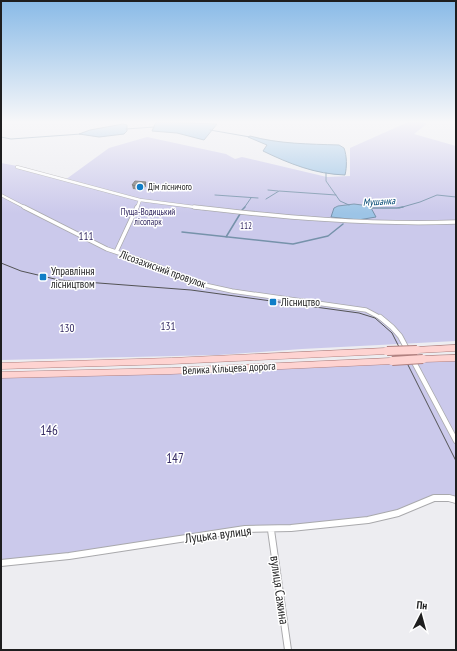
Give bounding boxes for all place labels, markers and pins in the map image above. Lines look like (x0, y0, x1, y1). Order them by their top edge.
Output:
place label: Дім лісничого (148, 181, 192, 192)
marker: Дім лісничого (135, 182, 145, 192)
place label: Управління лісництвом (50, 264, 95, 291)
marker: Управління лісництвом (38, 272, 48, 282)
place label: Лісництво (280, 295, 320, 309)
marker: Лісництво (268, 297, 278, 307)

